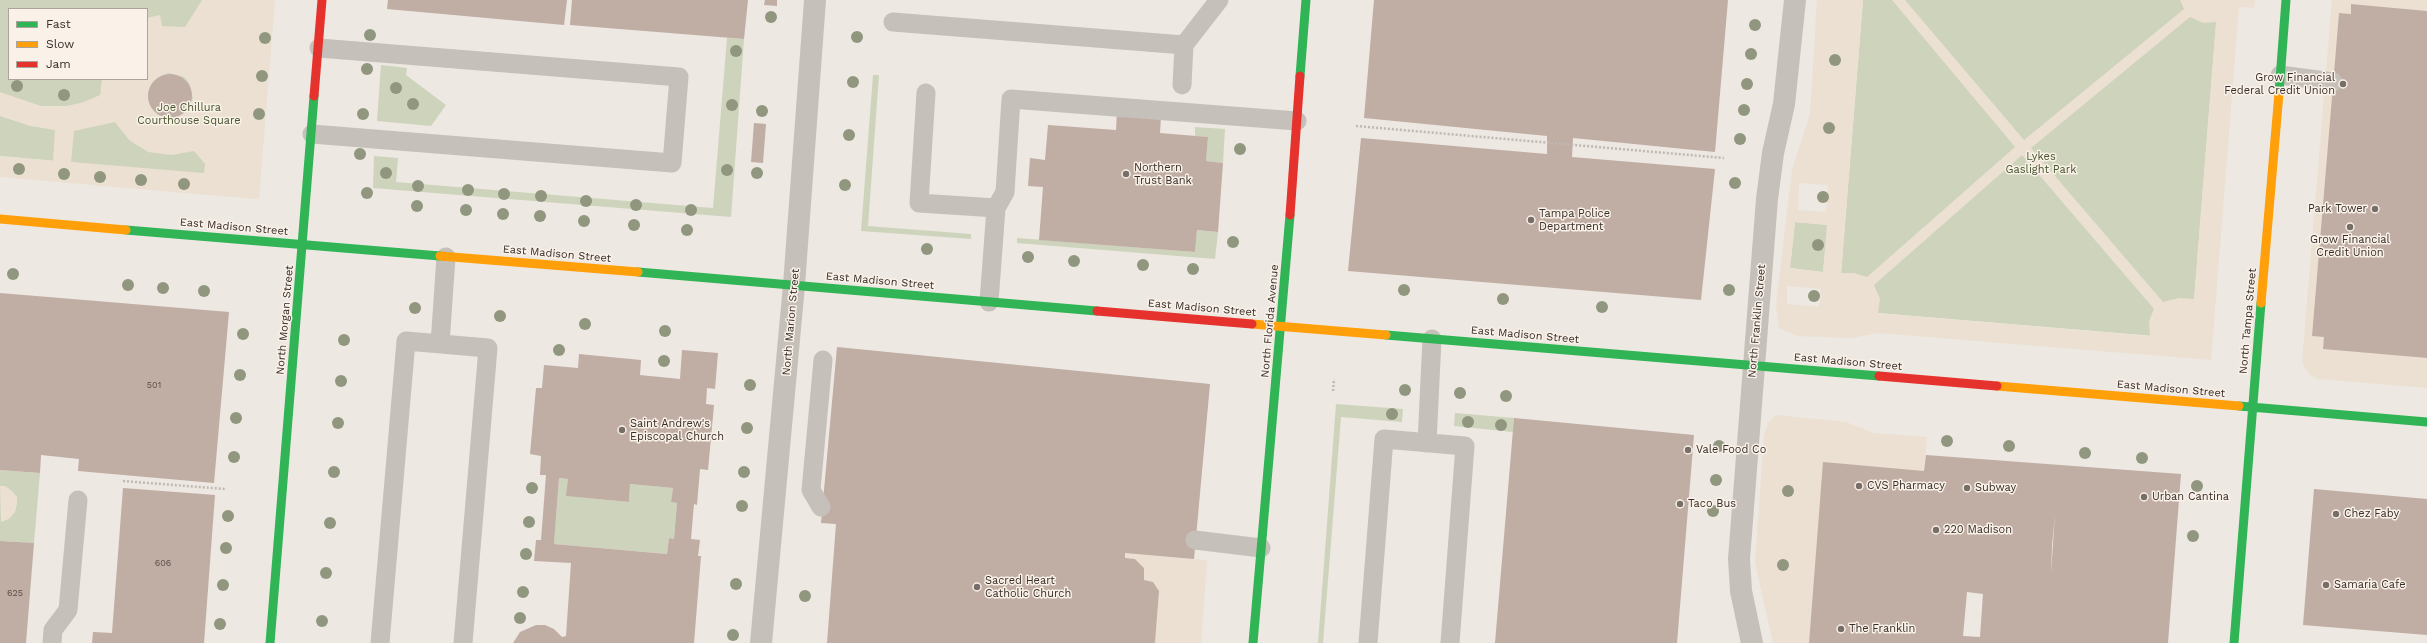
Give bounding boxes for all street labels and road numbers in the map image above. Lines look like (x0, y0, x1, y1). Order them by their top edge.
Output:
street label: East Madison Street (179, 216, 289, 238)
street label: East Madison Street (502, 243, 612, 265)
street label: North Florida Avenue (1258, 264, 1282, 378)
street label: North Franklin Street (1745, 264, 1769, 378)
street label: North Morgan Street (274, 265, 296, 375)
street label: North Marion Street (780, 268, 802, 376)
street label: North Tampa Street (2237, 268, 2259, 374)
street label: East Madison Street (825, 270, 935, 292)
street label: East Madison Street (1147, 297, 1257, 319)
street label: East Madison Street (1470, 324, 1580, 346)
street label: East Madison Street (1793, 351, 1903, 373)
street label: East Madison Street (2116, 378, 2226, 400)

